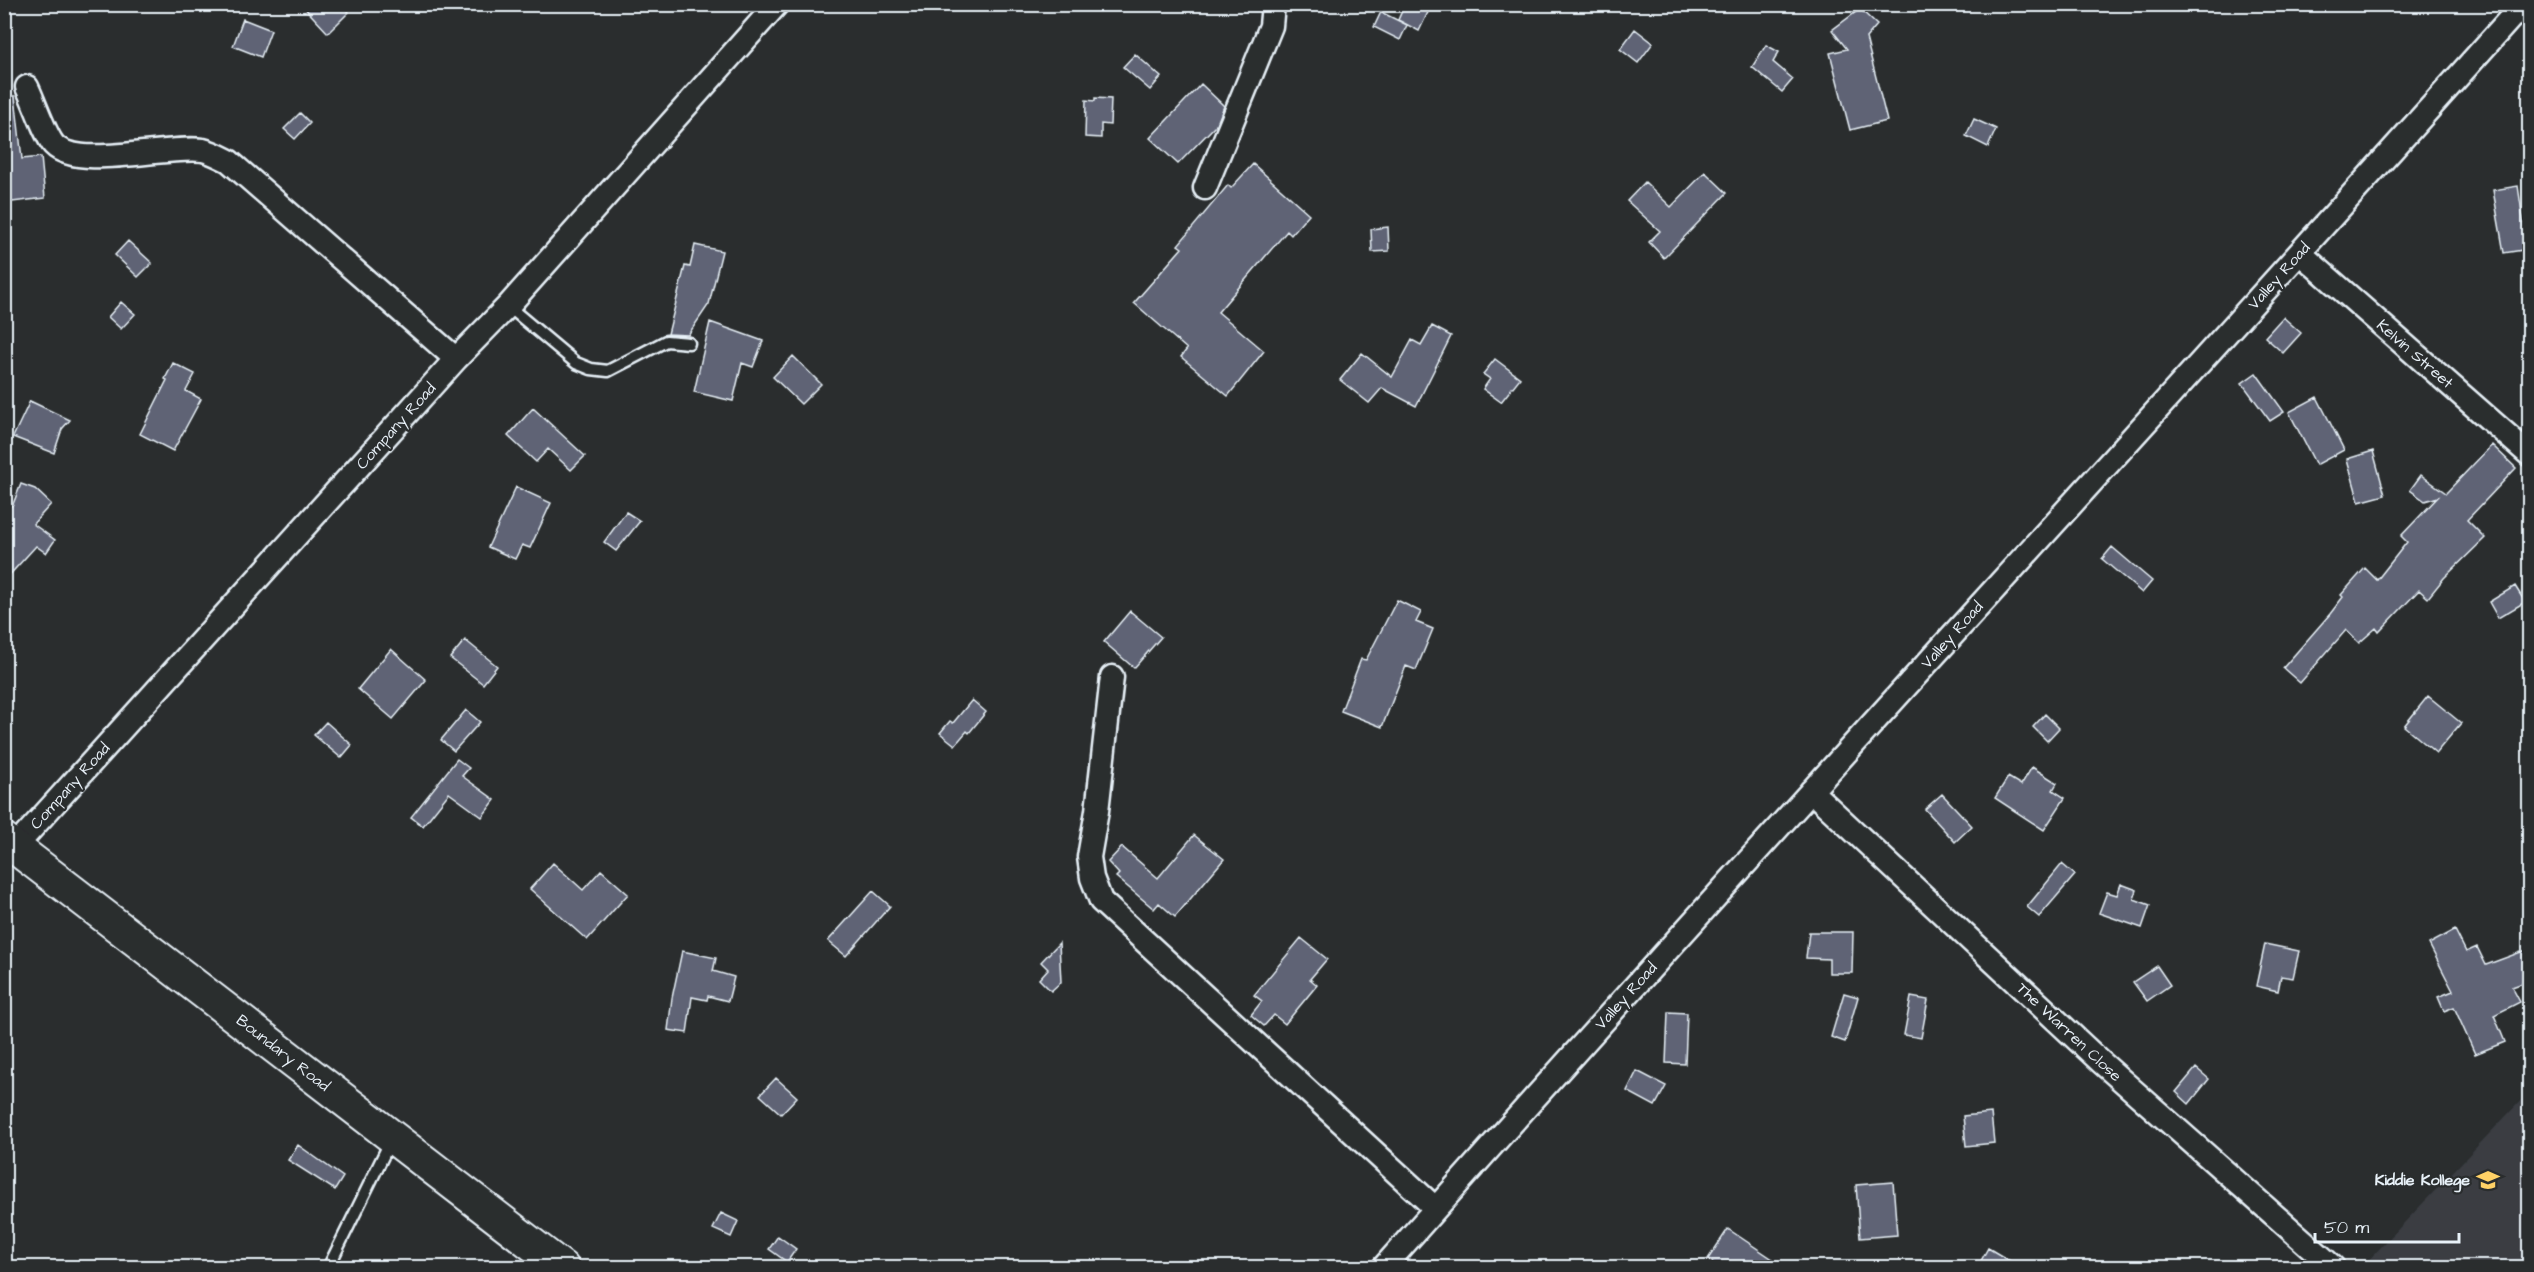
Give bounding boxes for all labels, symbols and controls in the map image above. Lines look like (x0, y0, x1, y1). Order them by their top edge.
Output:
street label: Valley Road (2243, 238, 2316, 315)
street label: Kelvin Street (2372, 314, 2459, 394)
street label: Company Road (351, 378, 442, 475)
street label: Valley Road (1916, 597, 1989, 674)
street label: Company Road (25, 738, 116, 835)
street label: Valley Road (1590, 958, 1663, 1035)
street label: The Warren Close (2012, 977, 2127, 1087)
street label: Boundary Road (231, 1009, 335, 1097)
school or university icon: Kiddie Kollege (2475, 1167, 2501, 1193)
place label: Kiddie Kollege (2375, 1169, 2470, 1193)
scale bar (2315, 1206, 2459, 1244)
text: 50 m (2324, 1215, 2369, 1240)

